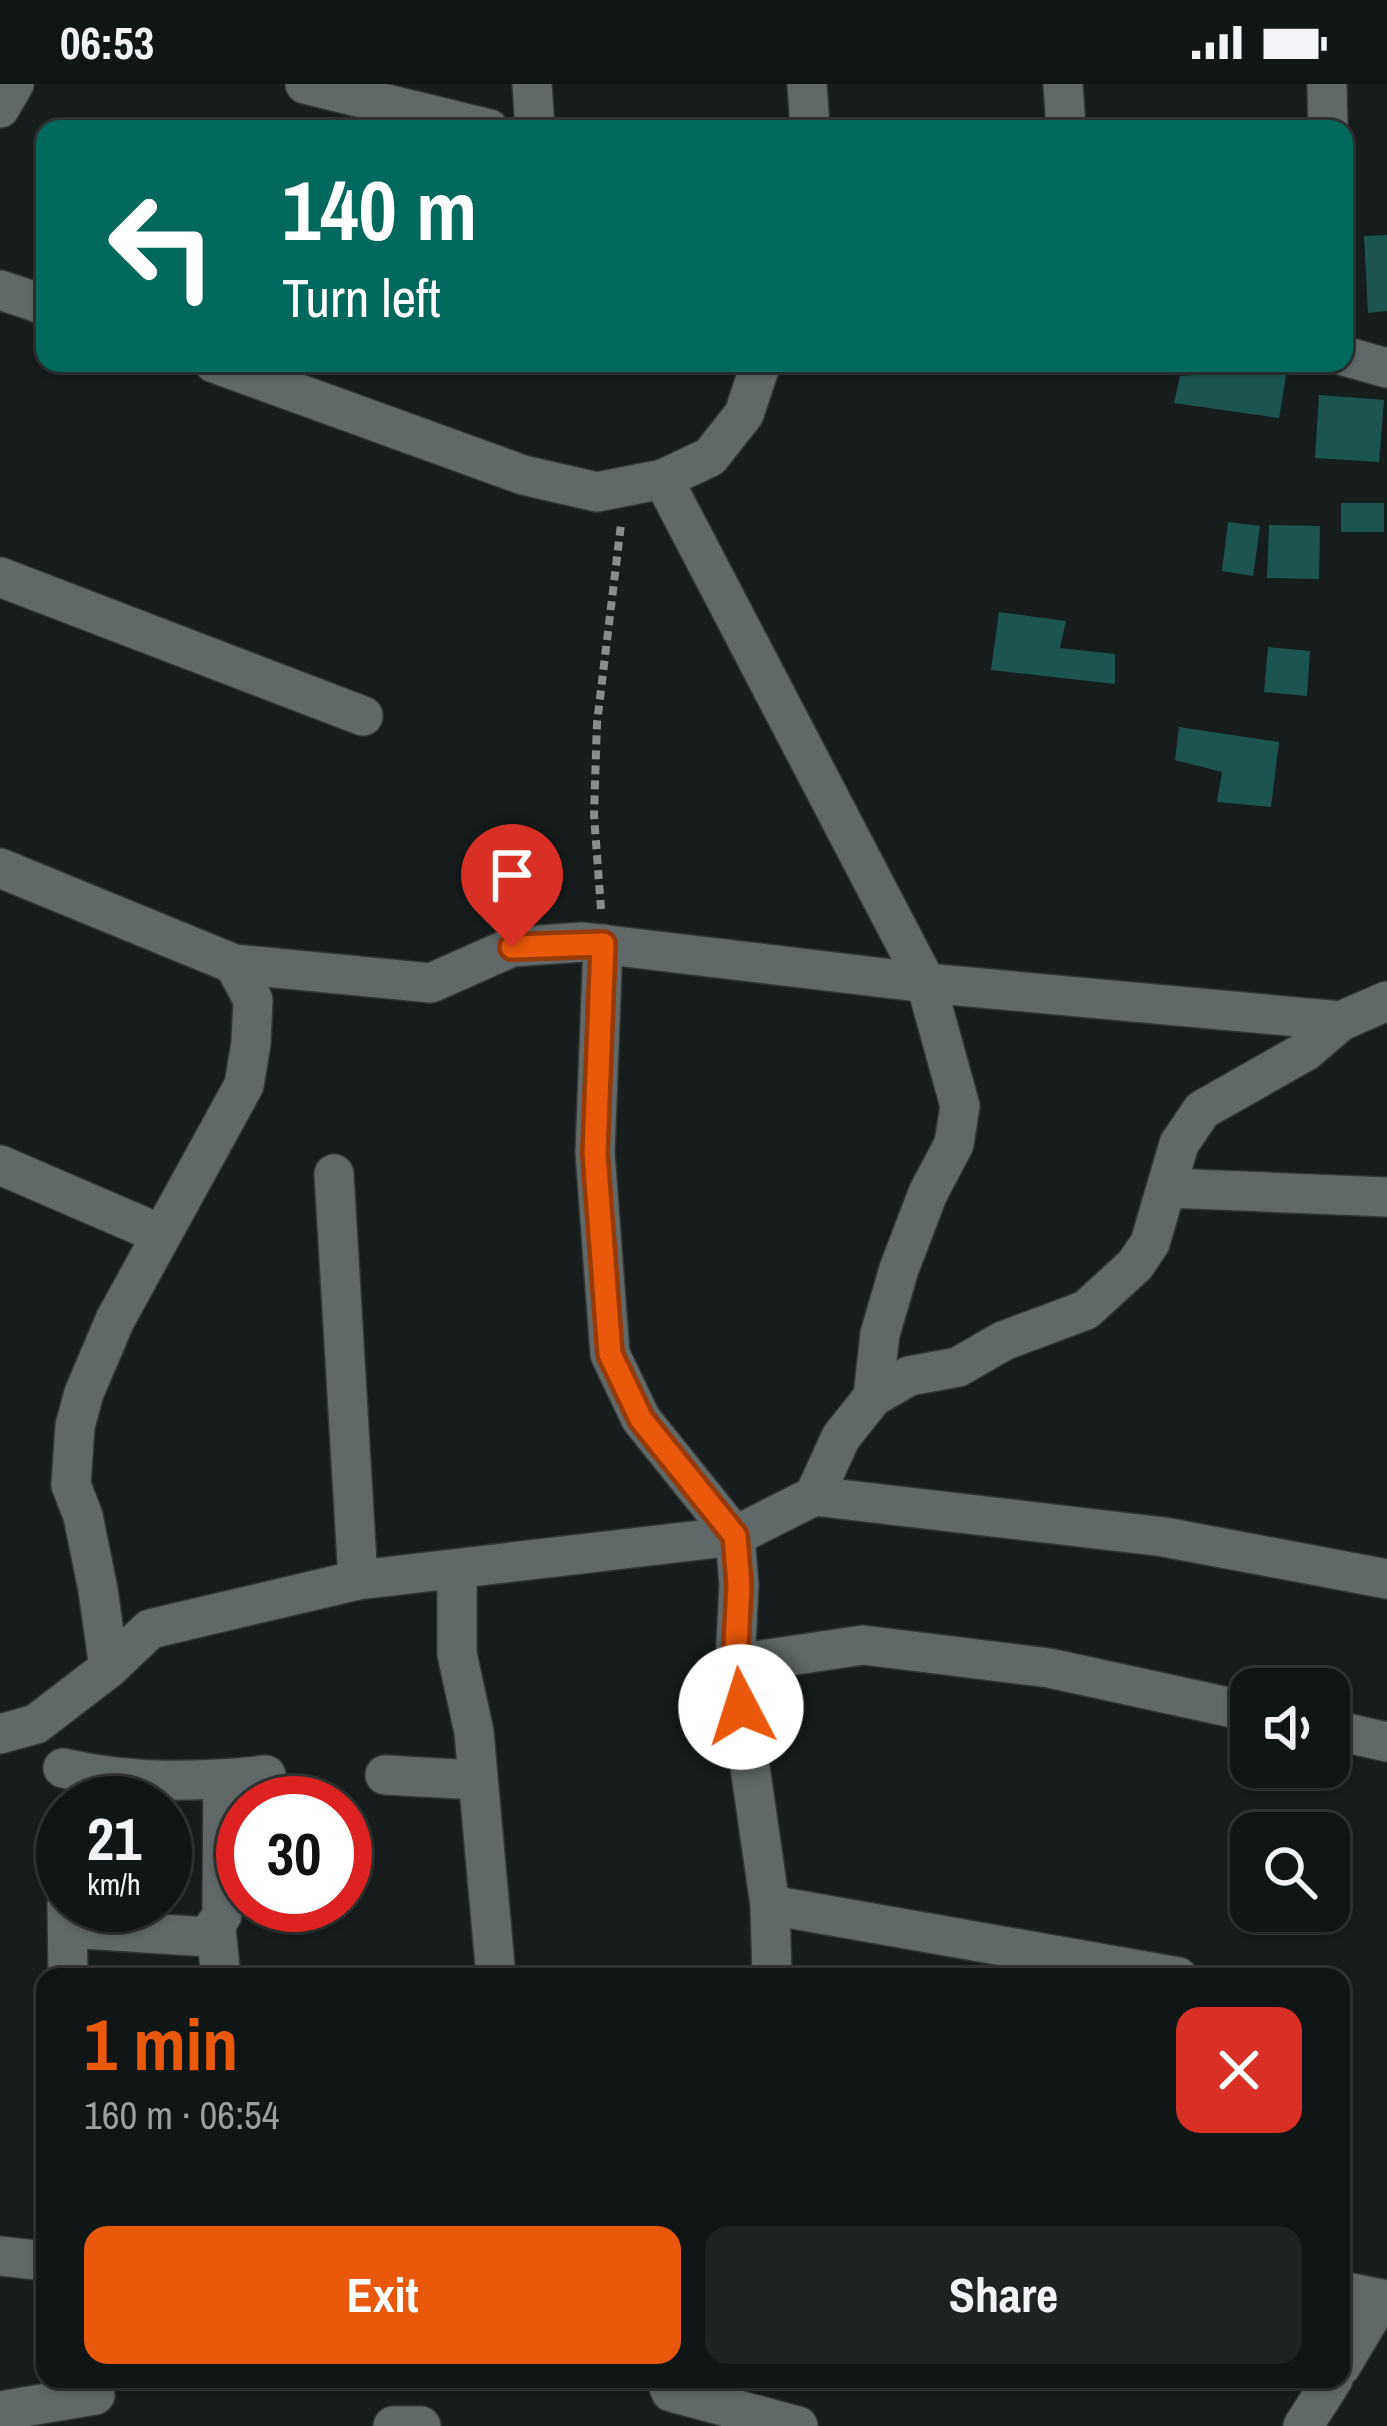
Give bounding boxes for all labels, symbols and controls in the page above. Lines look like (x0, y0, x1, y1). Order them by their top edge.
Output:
text: 06:53 (60, 12, 154, 73)
text: 140 m (282, 153, 477, 266)
icon: left (84, 168, 240, 324)
text: Turn left (282, 261, 441, 334)
pin (461, 824, 563, 947)
icon: arrive (479, 842, 545, 908)
position arrow (678, 1644, 804, 1770)
map controls (1230, 1668, 1350, 1932)
button: sound (1230, 1668, 1350, 1788)
speed limit sign: 30 (216, 1776, 372, 1932)
text: 21 (87, 1798, 141, 1879)
button: search (1230, 1812, 1350, 1932)
text: km/h (87, 1864, 141, 1904)
text: 1 min (84, 1995, 238, 2092)
button: close (1176, 2007, 1302, 2133)
text: 160 m · 06:54 (84, 2089, 280, 2141)
button: Exit (84, 2226, 681, 2364)
button: Share (705, 2226, 1302, 2364)

